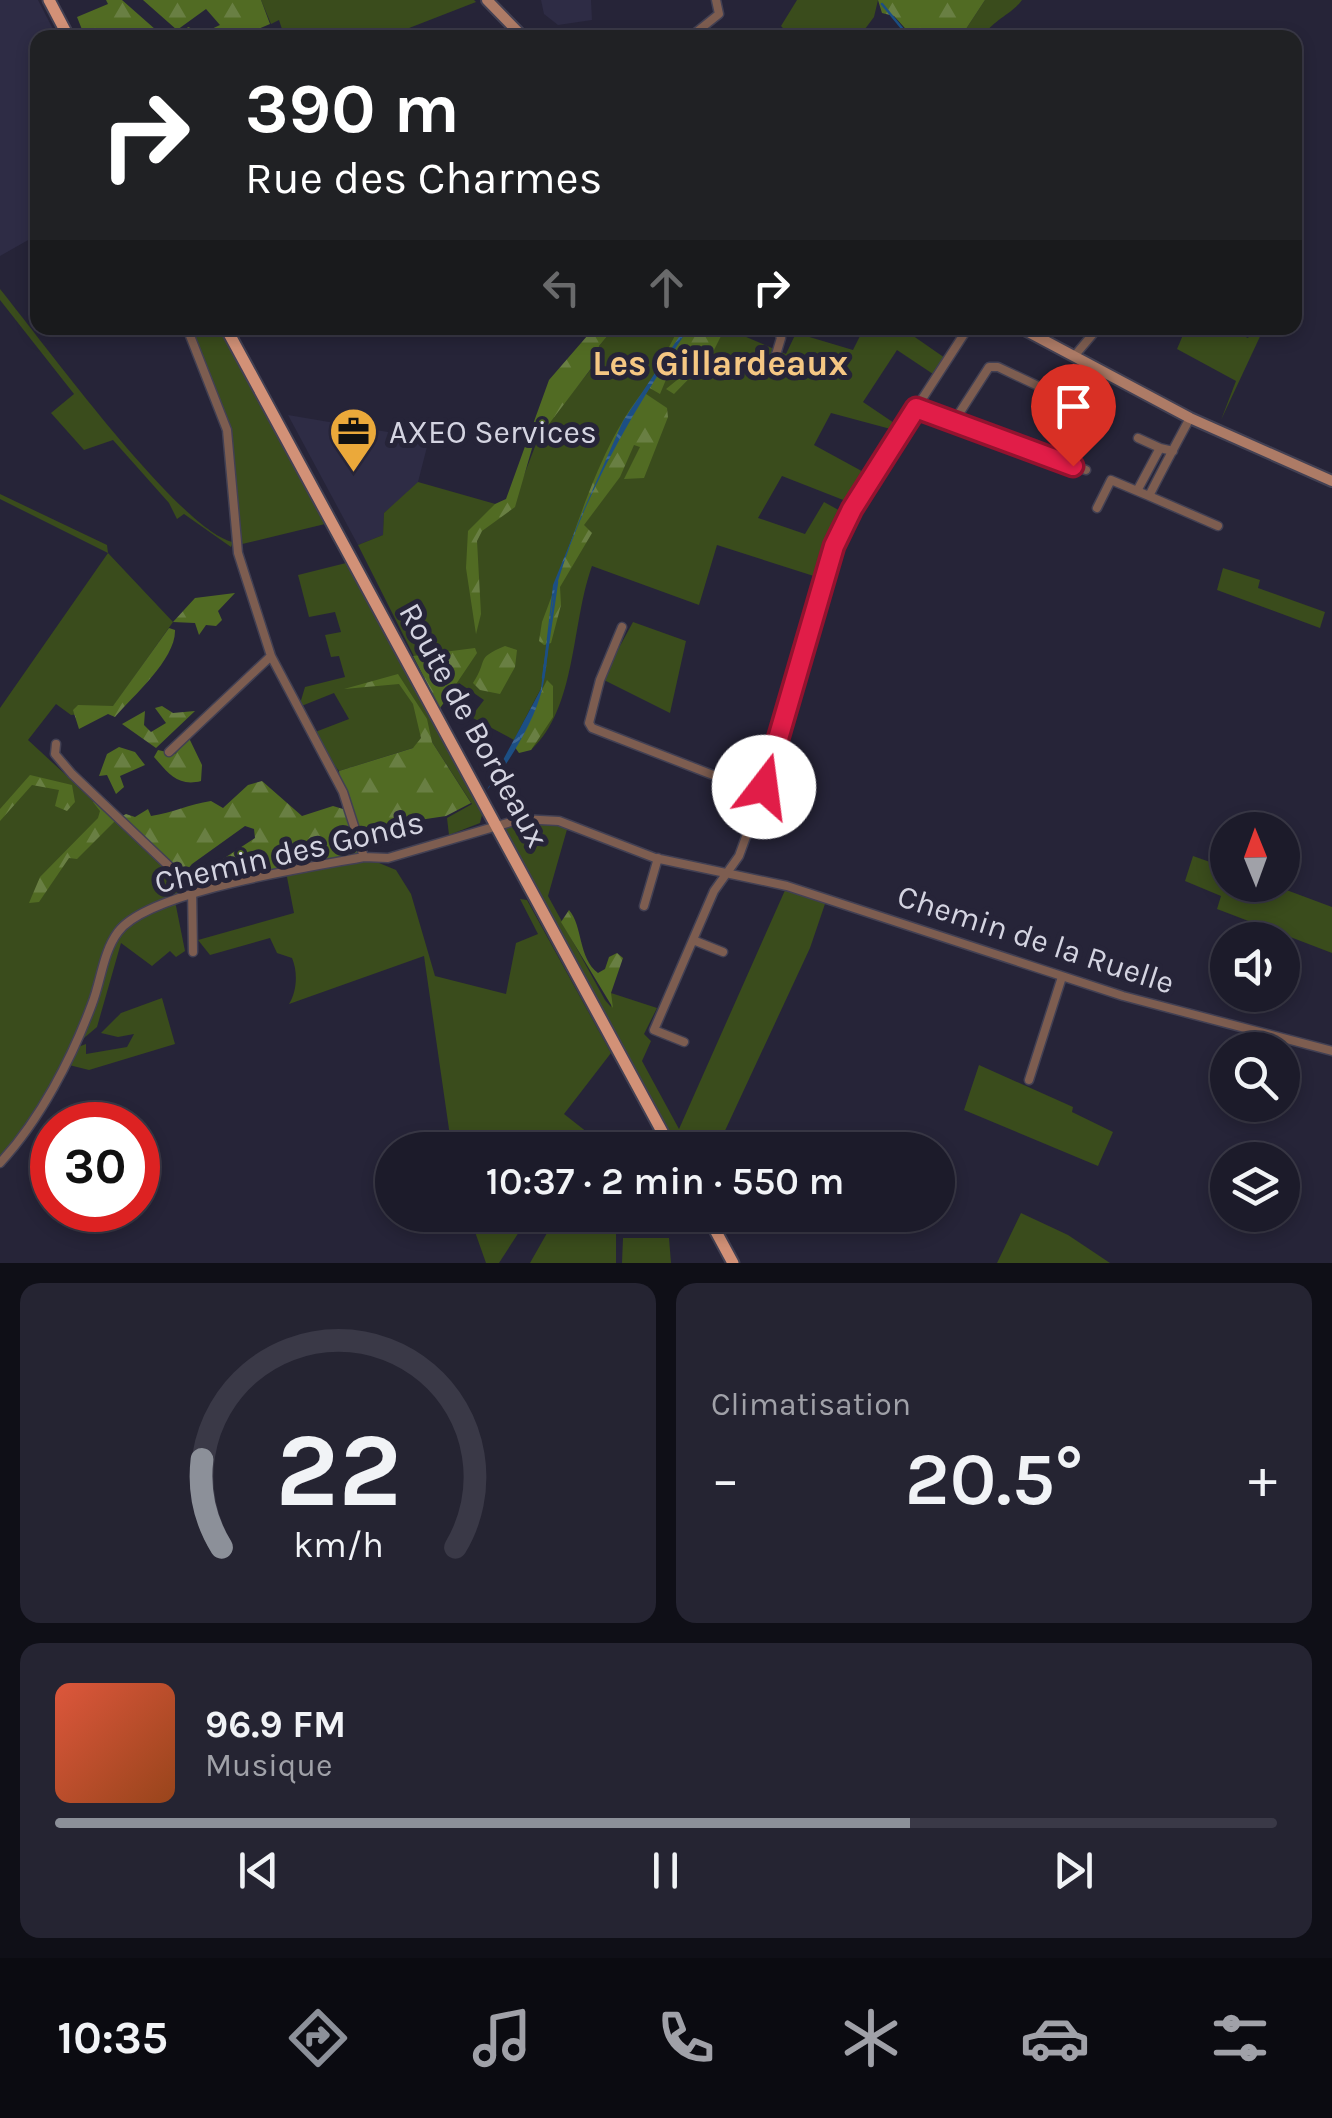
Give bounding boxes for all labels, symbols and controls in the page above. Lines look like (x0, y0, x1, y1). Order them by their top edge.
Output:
text: 390 m (245, 68, 460, 150)
icon: right (80, 70, 210, 200)
text: Rue des Charmes (245, 152, 602, 204)
icon: left (534, 260, 589, 315)
icon: ahead (639, 260, 694, 315)
icon: right (744, 260, 799, 315)
district label: Les Gillardeaux (592, 343, 848, 384)
pin (1031, 364, 1116, 467)
icon: arrive (1046, 379, 1101, 434)
office icon: AXEO Services (328, 406, 380, 474)
place label: AXEO Services (389, 414, 597, 451)
street label: Route de Bordeaux (391, 597, 556, 854)
position arrow (712, 735, 816, 839)
street label: Chemin des Gonds (151, 804, 427, 901)
north arrow (1210, 812, 1300, 902)
map controls (1210, 812, 1300, 1232)
street label: Chemin de la Ruelle (893, 877, 1179, 1002)
button: sound (1210, 922, 1300, 1012)
button: search (1210, 1032, 1300, 1122)
speed limit sign: 30 (30, 1102, 160, 1232)
button: layers (1210, 1142, 1300, 1232)
text: 10:37 · 2 min · 550 m (486, 1159, 844, 1204)
text: Climatisation (711, 1386, 911, 1423)
text: 22 (275, 1410, 401, 1531)
text: 20.5° (905, 1435, 1083, 1523)
text: − (711, 1447, 740, 1511)
text: + (1248, 1447, 1277, 1511)
text: km/h (293, 1524, 383, 1566)
text: 96.9 FM (205, 1702, 346, 1747)
text: Musique (205, 1747, 332, 1784)
icon: previous (231, 1843, 286, 1898)
icon: pause (638, 1843, 693, 1898)
icon: next (1046, 1843, 1101, 1898)
icon: directions (283, 2003, 353, 2073)
icon: music (467, 2003, 537, 2073)
icon: phone (651, 2003, 721, 2073)
icon: climate (836, 2003, 906, 2073)
icon: car (1020, 2003, 1090, 2073)
icon: filters (1205, 2003, 1275, 2073)
text: 10:35 (57, 2012, 168, 2064)

